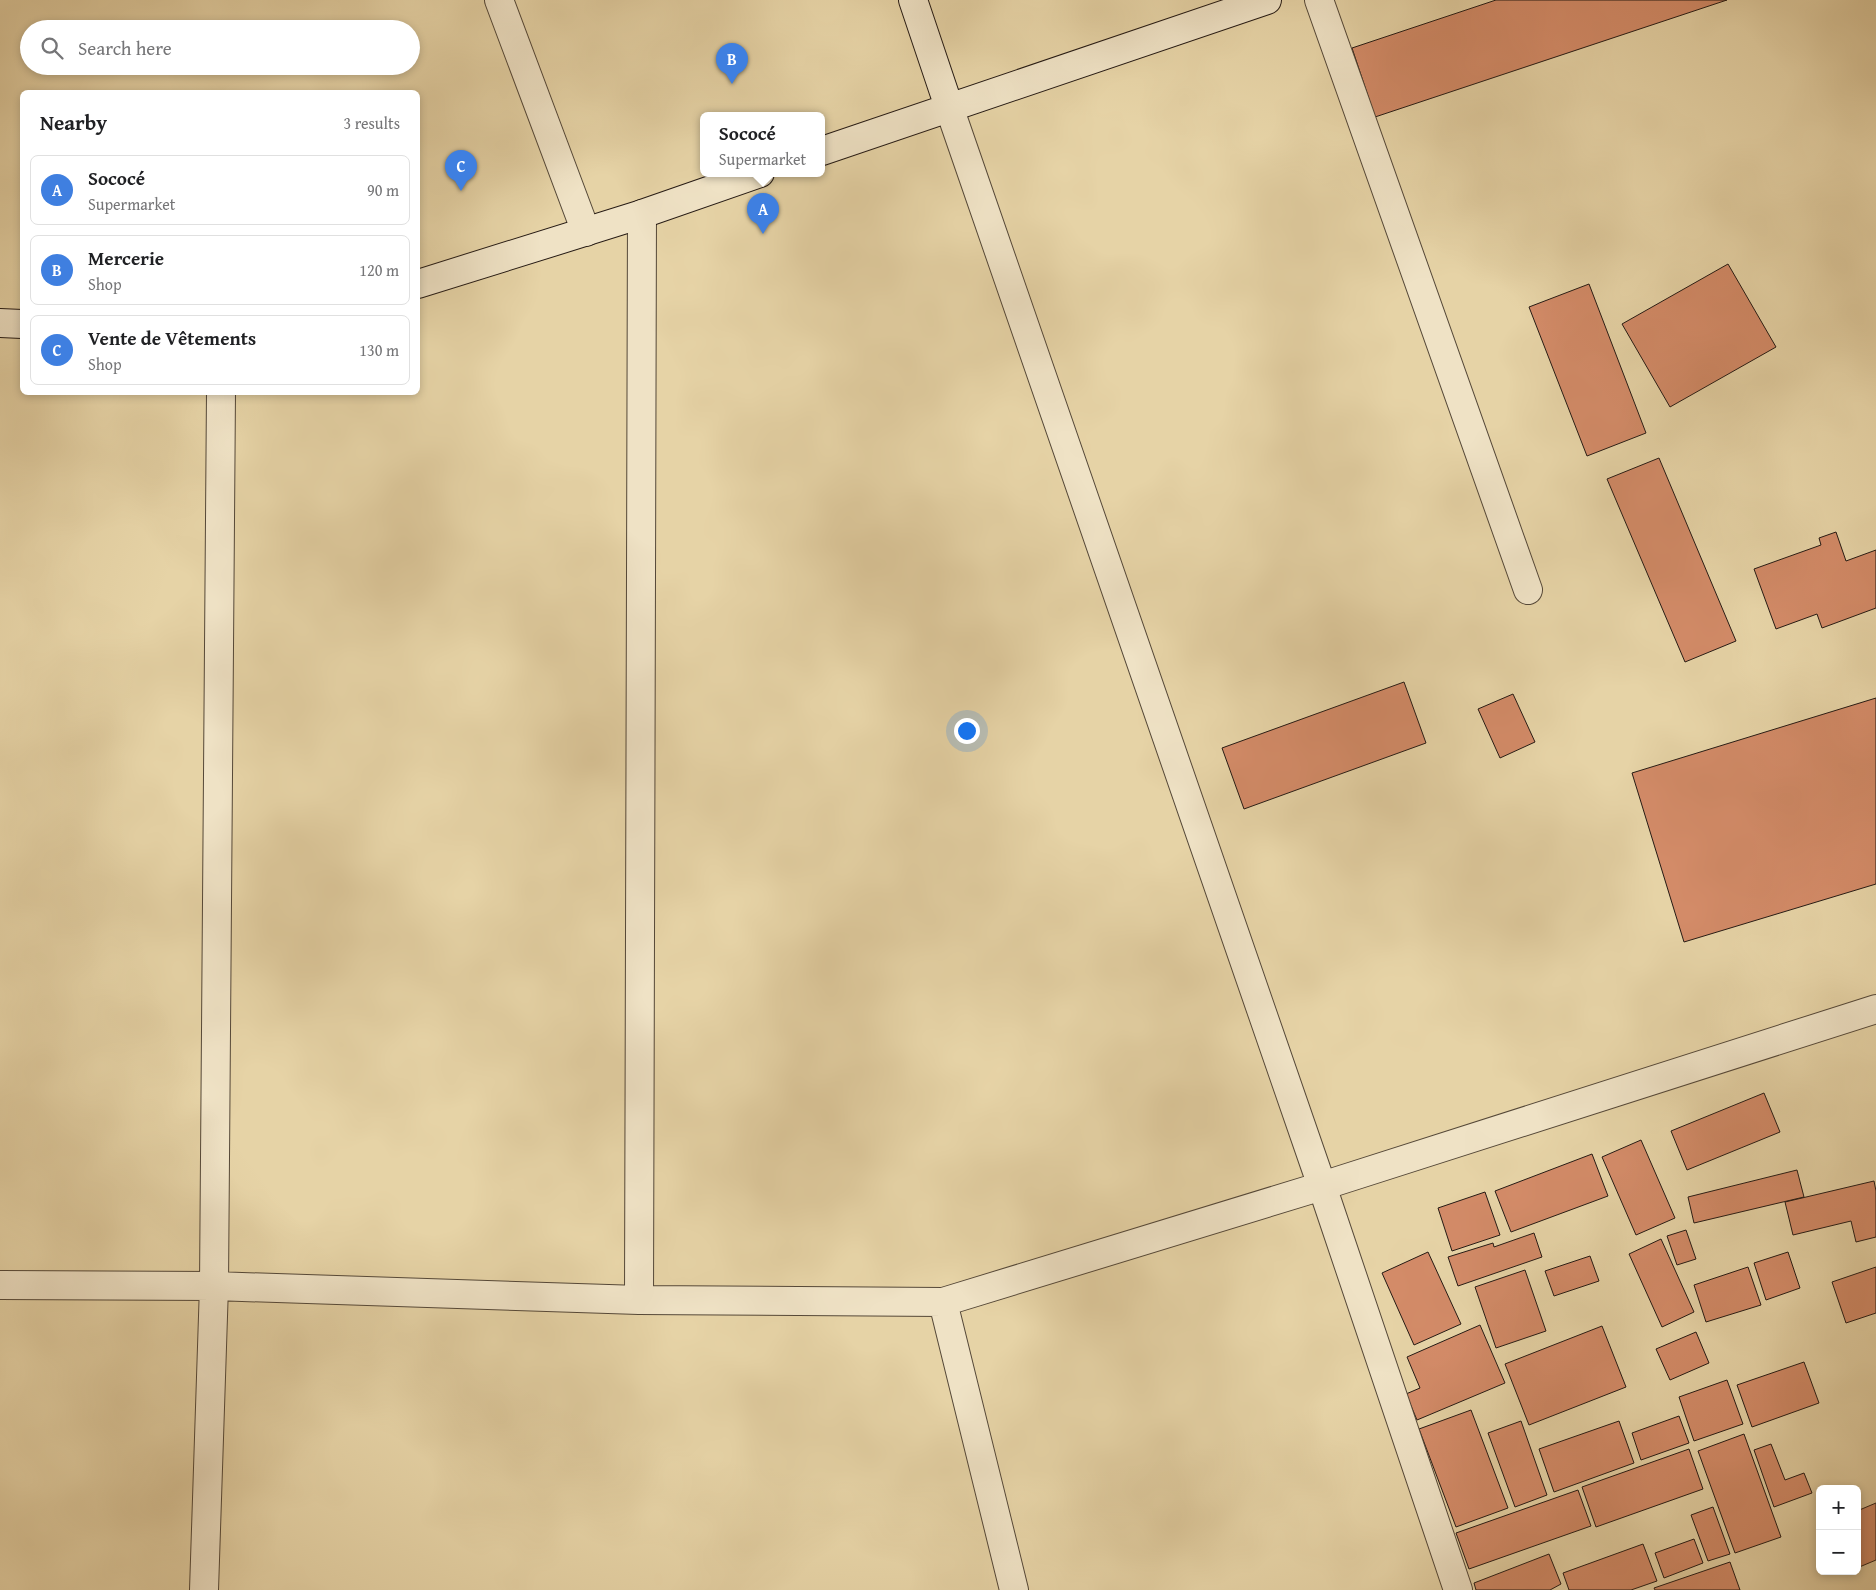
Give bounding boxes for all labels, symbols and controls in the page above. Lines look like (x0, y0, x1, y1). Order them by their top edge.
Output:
search box (20, 20, 420, 75)
icon: search (38, 34, 66, 62)
text: Search here (78, 34, 172, 62)
pin: B (716, 43, 748, 84)
text: Nearby (40, 107, 107, 138)
text: 3 results (343, 111, 400, 135)
popup (700, 112, 825, 177)
text: Sococé (719, 119, 776, 147)
text: Supermarket (719, 147, 806, 171)
pin: C (445, 150, 477, 191)
text: Sococé (88, 164, 145, 192)
text: A (52, 178, 62, 202)
text: 90 m (367, 178, 399, 202)
text: Supermarket (88, 192, 175, 216)
pin: A (747, 193, 779, 234)
text: Mercerie (88, 244, 164, 272)
text: B (52, 258, 62, 282)
text: 120 m (359, 258, 399, 282)
text: Shop (88, 272, 122, 296)
text: Vente de Vêtements (88, 324, 256, 352)
text: C (52, 338, 62, 362)
text: 130 m (359, 338, 399, 362)
text: Shop (88, 352, 122, 376)
your location (954, 718, 980, 744)
map controls (1816, 1485, 1861, 1575)
button: + (1816, 1485, 1861, 1530)
button: − (1816, 1530, 1861, 1575)

